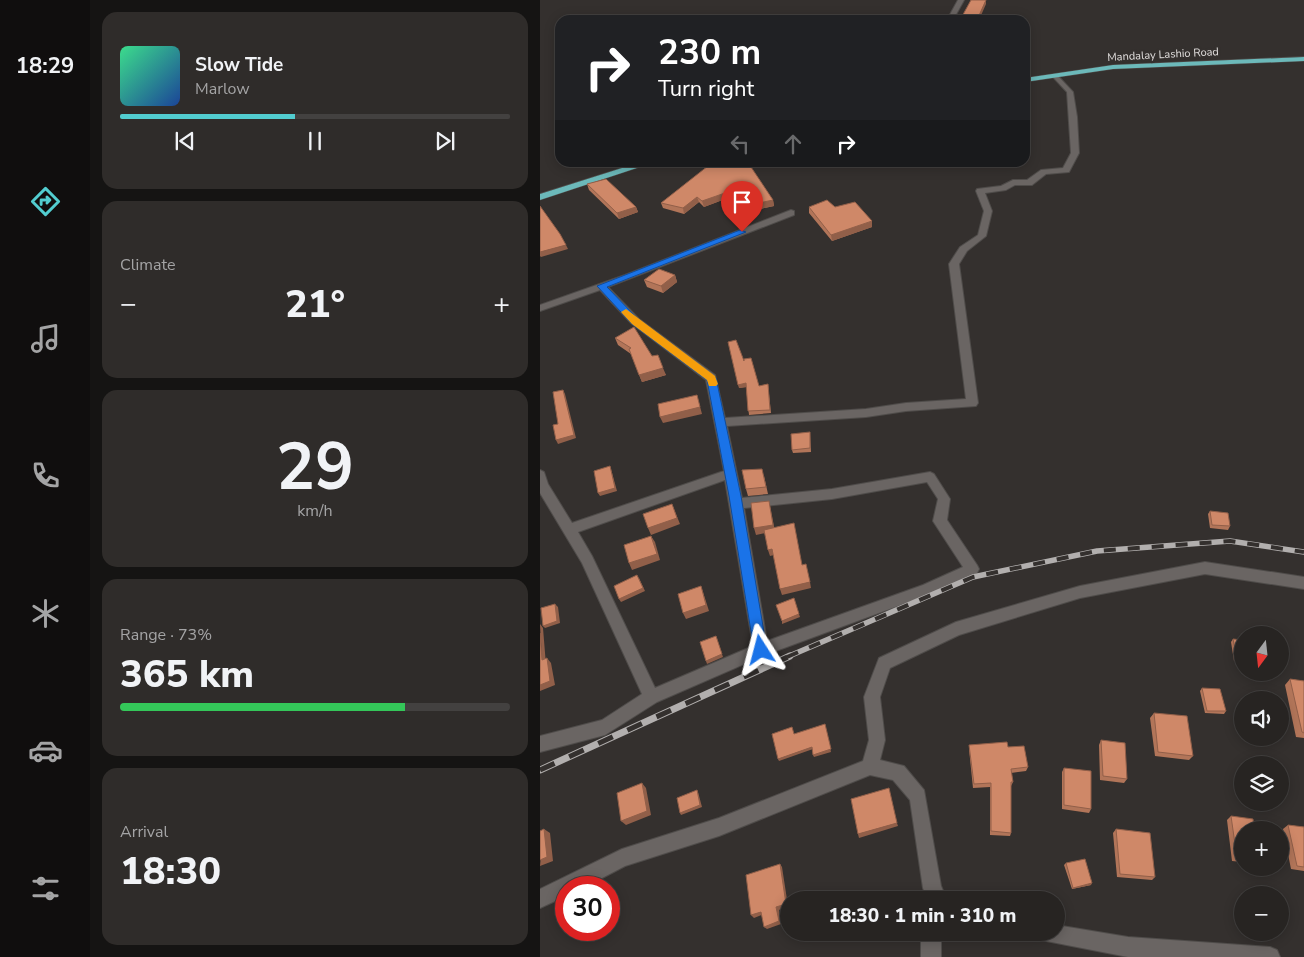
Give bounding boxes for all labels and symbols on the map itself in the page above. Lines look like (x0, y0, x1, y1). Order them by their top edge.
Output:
street label: Mandalay Lashio Road (1107, 44, 1219, 65)
pin (721, 181, 763, 232)
position arrow (734, 623, 786, 675)
north arrow (1234, 626, 1289, 681)
speed limit sign: 30 (555, 876, 620, 941)

